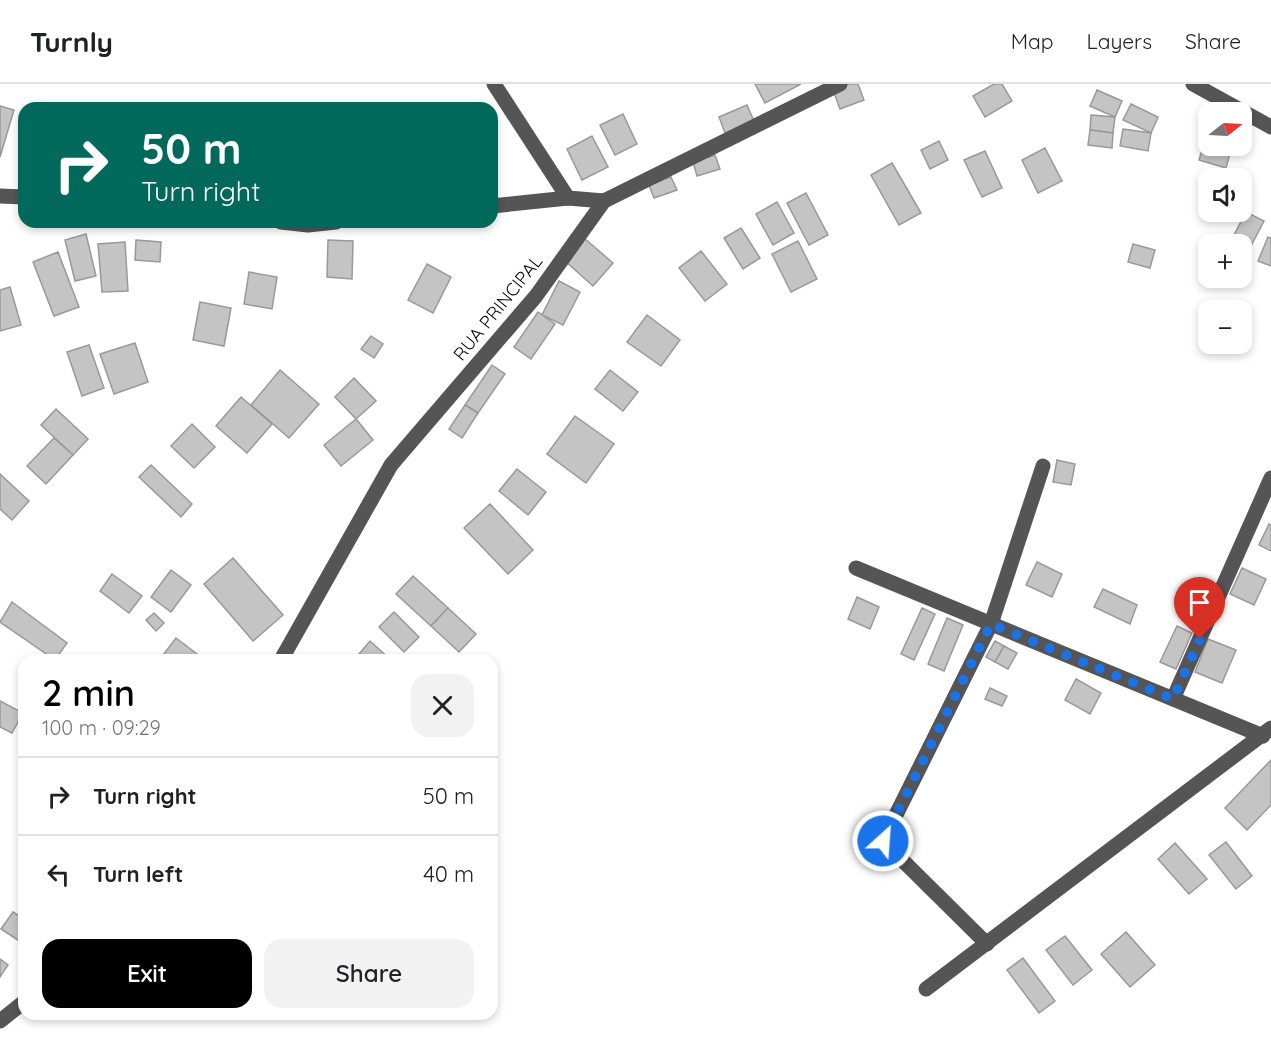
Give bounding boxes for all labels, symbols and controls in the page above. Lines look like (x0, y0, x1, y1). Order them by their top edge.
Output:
text: Turnly (30, 24, 113, 59)
text: Map (1011, 28, 1054, 54)
text: Layers (1087, 28, 1152, 54)
text: Share (1185, 28, 1241, 54)
north arrow (1198, 102, 1252, 156)
map controls (1198, 102, 1252, 354)
text: 50 m (141, 122, 241, 175)
icon: right (42, 126, 120, 204)
button: sound (1198, 168, 1252, 222)
text: Turn right (141, 174, 260, 208)
button: + (1198, 234, 1252, 288)
street label: RUA PRINCIPAL (448, 250, 547, 365)
button: − (1198, 300, 1252, 354)
pin (1174, 577, 1225, 639)
icon: arrive (1183, 586, 1216, 619)
text: 2 min (42, 670, 135, 715)
button: close (411, 674, 474, 737)
text: 100 m · 09:29 (42, 715, 161, 740)
icon: right (42, 780, 75, 813)
text: Turn right (93, 782, 197, 810)
text: 50 m (423, 782, 474, 810)
position arrow (851, 809, 915, 873)
icon: left (42, 858, 75, 891)
text: Turn left (93, 860, 183, 888)
text: 40 m (423, 860, 474, 888)
button: Exit (42, 939, 252, 1008)
button: Share (264, 939, 474, 1008)

